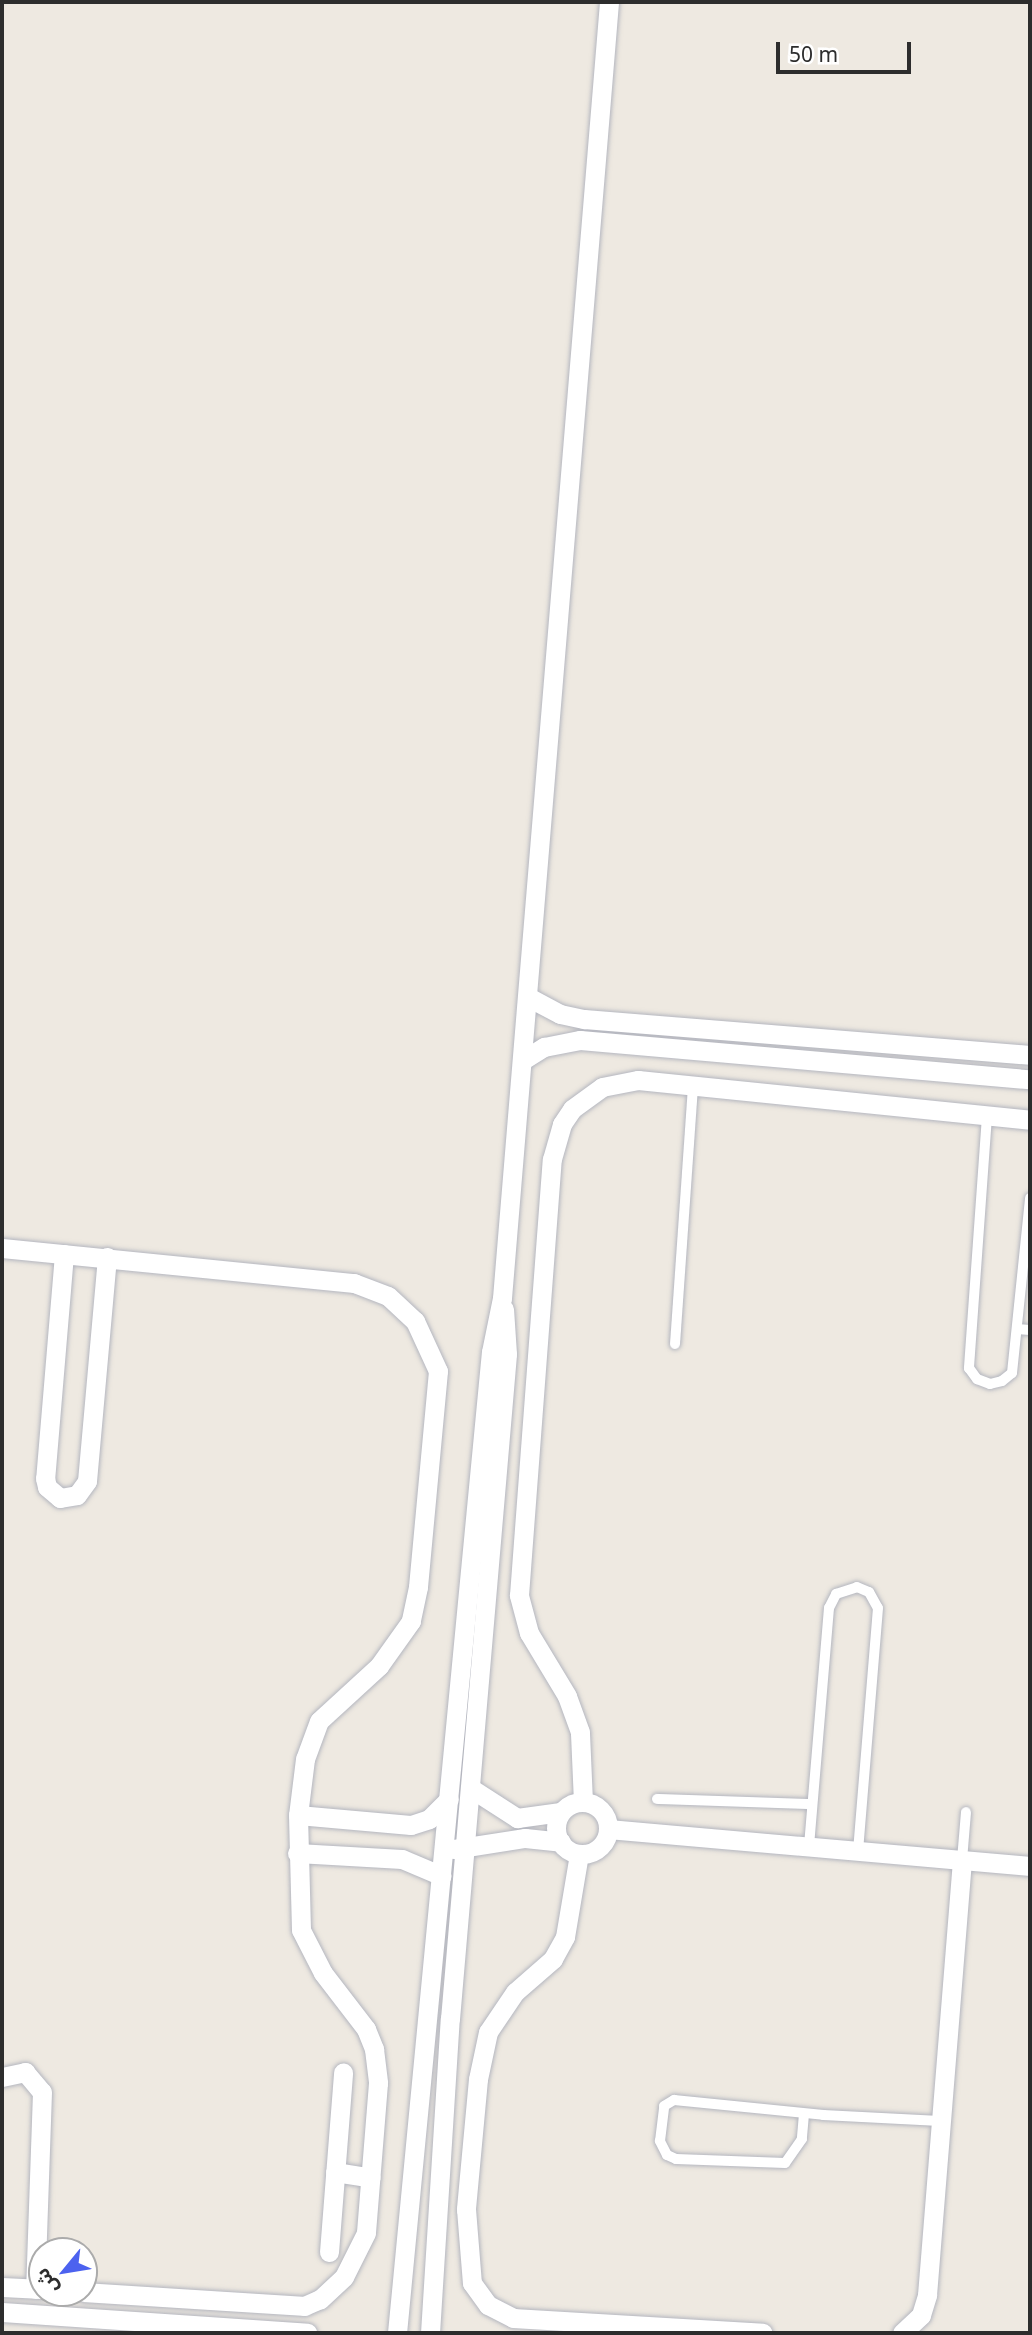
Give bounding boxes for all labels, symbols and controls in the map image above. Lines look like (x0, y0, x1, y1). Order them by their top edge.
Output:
scale bar (780, 28, 915, 72)
text: 50 m (789, 40, 838, 68)
north arrow (28, 2237, 98, 2307)
text: ش (29, 2264, 64, 2299)

